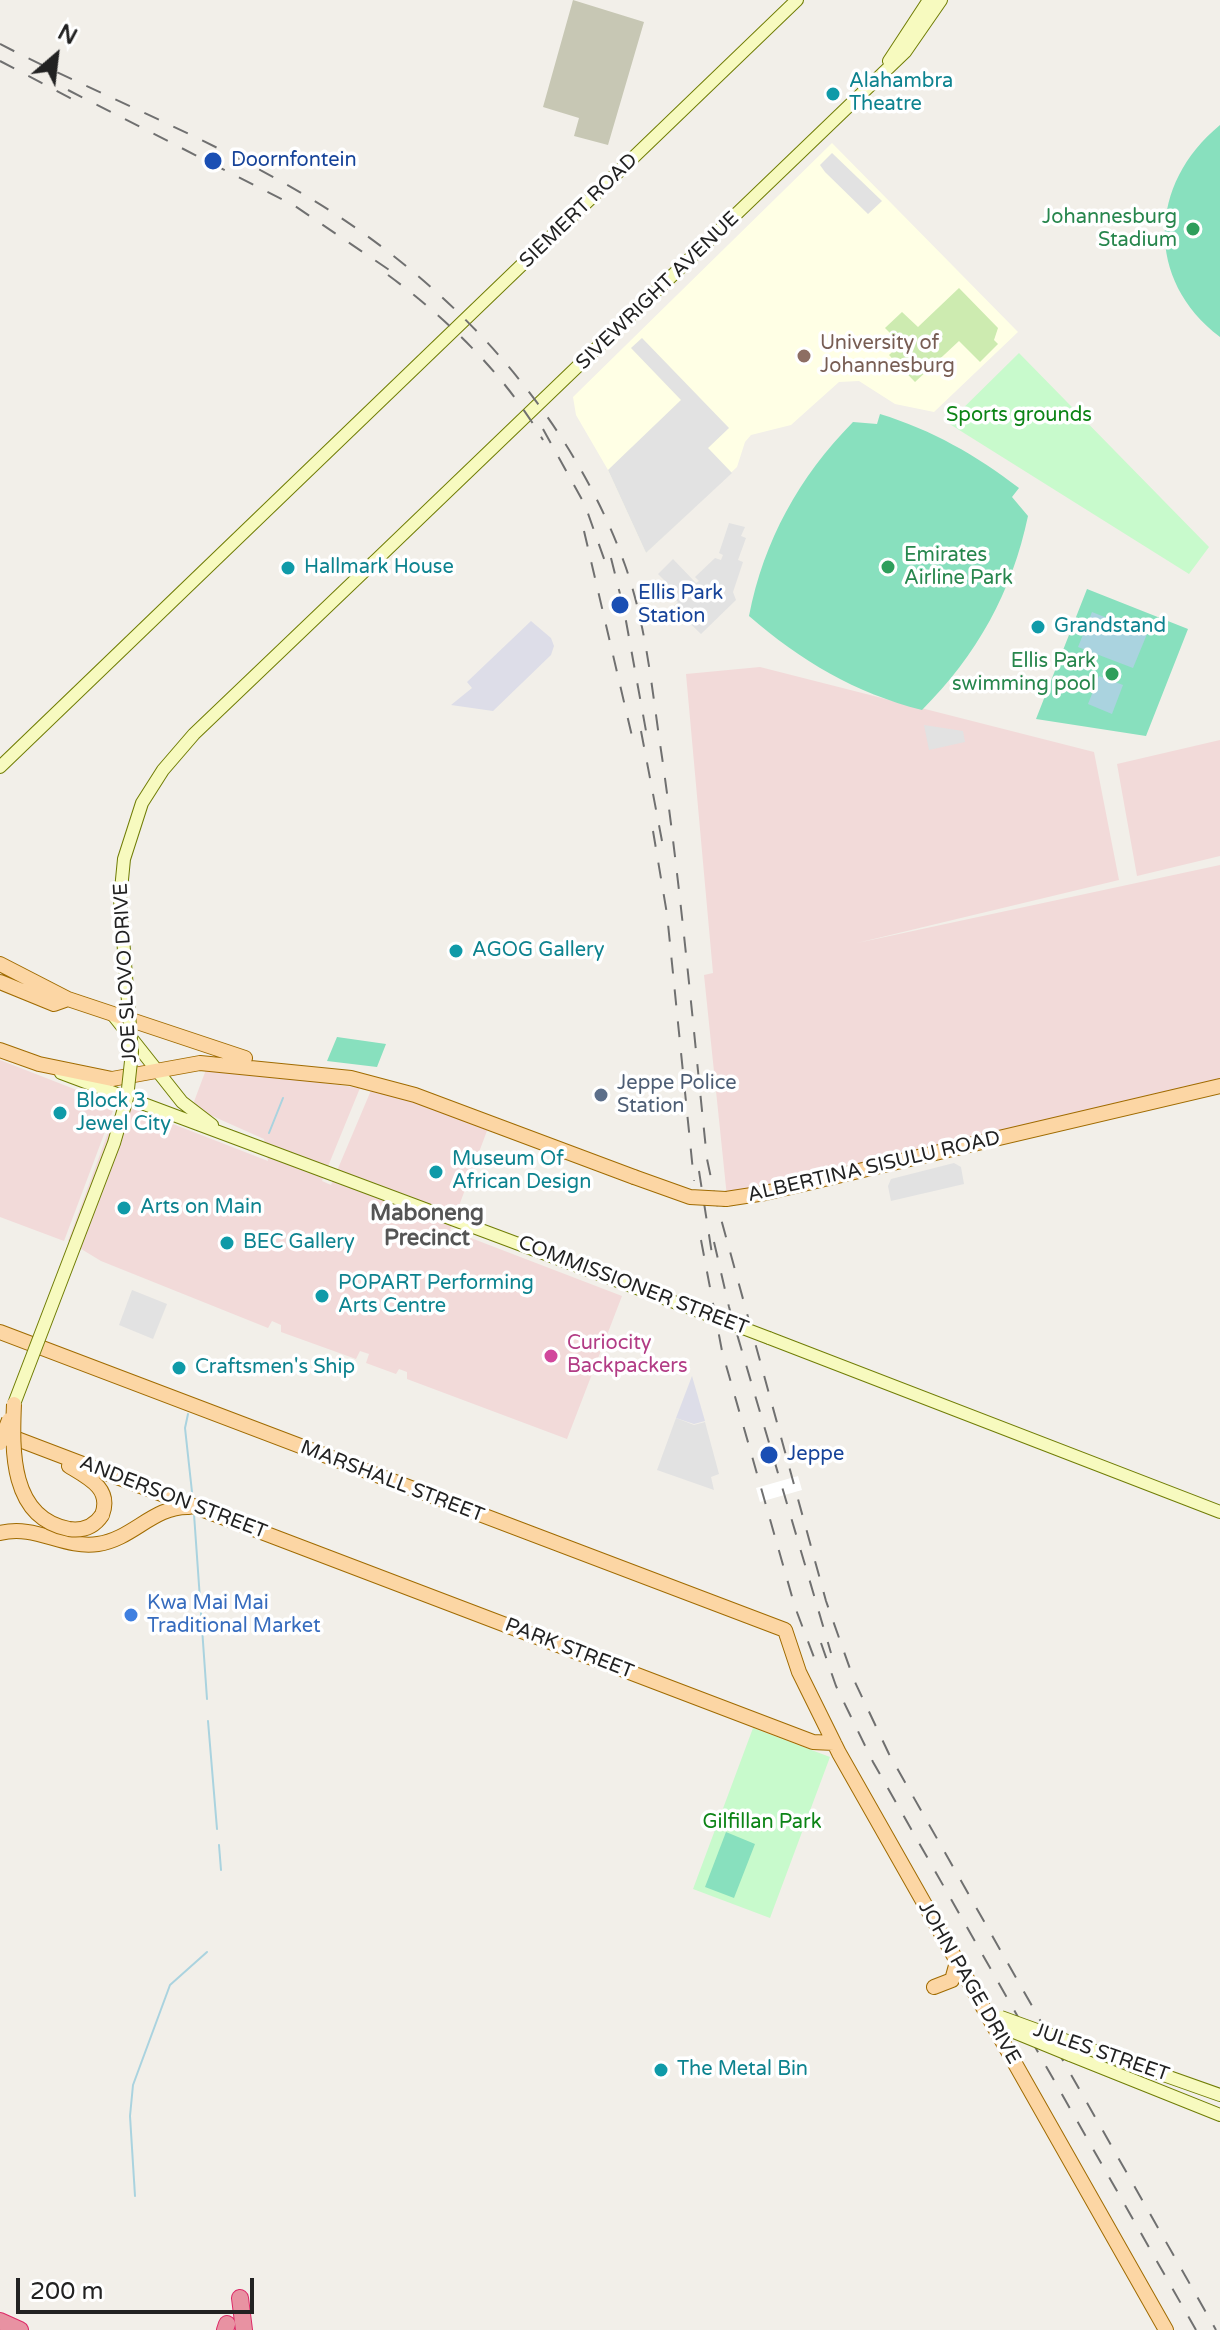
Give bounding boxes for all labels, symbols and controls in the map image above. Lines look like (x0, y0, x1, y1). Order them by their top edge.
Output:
north arrow (16, 16, 96, 96)
text: N (53, 19, 81, 50)
place label: Alahambra Theatre (849, 70, 953, 117)
marker: Alahambra Theatre (824, 85, 842, 103)
place label: Doornfontein (231, 149, 357, 173)
street label: SIEMERT ROAD (515, 149, 643, 273)
marker: Doornfontein (202, 150, 224, 172)
place label: Johannesburg Stadium (1042, 206, 1177, 253)
street label: SIVEWRIGHT AVENUE (572, 207, 744, 375)
marker: Johannesburg Stadium (1184, 220, 1202, 238)
place label: University of Johannesburg (820, 332, 955, 379)
marker: University of Johannesburg (795, 347, 813, 365)
park label: Sports grounds (946, 404, 1092, 428)
place label: Emirates Airline Park (904, 544, 1013, 591)
place label: Hallmark House (304, 556, 454, 580)
marker: Emirates Airline Park (879, 558, 897, 576)
marker: Hallmark House (279, 559, 297, 577)
place label: Ellis Park Station (638, 582, 723, 629)
marker: Ellis Park Station (609, 594, 631, 616)
place label: Grandstand (1054, 615, 1166, 639)
marker: Grandstand (1029, 618, 1047, 636)
place label: Ellis Park swimming pool (952, 650, 1096, 697)
marker: Ellis Park swimming pool (1103, 665, 1121, 683)
street label: JOE SLOVO DRIVE (109, 883, 143, 1063)
place label: AGOG Gallery (472, 939, 604, 963)
marker: AGOG Gallery (447, 942, 465, 960)
place label: Jeppe Police Station (617, 1072, 737, 1119)
marker: Jeppe Police Station (592, 1086, 610, 1104)
place label: Block 3 Jewel City (76, 1090, 171, 1137)
marker: Block 3 Jewel City (51, 1104, 69, 1122)
street label: ALBERTINA SISULU ROAD (745, 1126, 1003, 1208)
place label: Museum Of African Design (452, 1148, 591, 1195)
marker: Museum Of African Design (427, 1163, 445, 1181)
place label: Arts on Main (140, 1196, 262, 1220)
marker: Arts on Main (115, 1199, 133, 1217)
district label: Maboneng Precinct (370, 1201, 484, 1252)
place label: BEC Gallery (243, 1231, 355, 1255)
street label: COMMISSIONER STREET (515, 1231, 751, 1341)
marker: BEC Gallery (218, 1234, 236, 1252)
place label: POPART Performing Arts Centre (338, 1272, 534, 1319)
marker: POPART Performing Arts Centre (313, 1287, 331, 1305)
place label: Curiocity Backpackers (567, 1332, 687, 1379)
marker: Curiocity Backpackers (542, 1347, 560, 1365)
place label: Craftsmen's Ship (195, 1356, 355, 1380)
marker: Craftsmen's Ship (170, 1359, 188, 1377)
street label: MARSHALL STREET (297, 1436, 487, 1528)
place label: Jeppe (787, 1443, 844, 1467)
marker: Jeppe (758, 1444, 780, 1466)
street label: ANDERSON STREET (76, 1451, 270, 1545)
place label: Kwa Mai Mai Traditional Market (147, 1592, 321, 1639)
marker: Kwa Mai Mai Traditional Market (122, 1606, 140, 1624)
street label: PARK STREET (501, 1613, 637, 1685)
park label: Gilfillan Park (702, 1811, 822, 1835)
street label: JOHN PAGE DRIVE (913, 1897, 1025, 2069)
street label: JULES STREET (1030, 2019, 1172, 2087)
place label: The Metal Bin (677, 2058, 808, 2082)
marker: The Metal Bin (652, 2061, 670, 2079)
scale bar (20, 2262, 258, 2312)
text: 200 m (30, 2277, 104, 2306)

